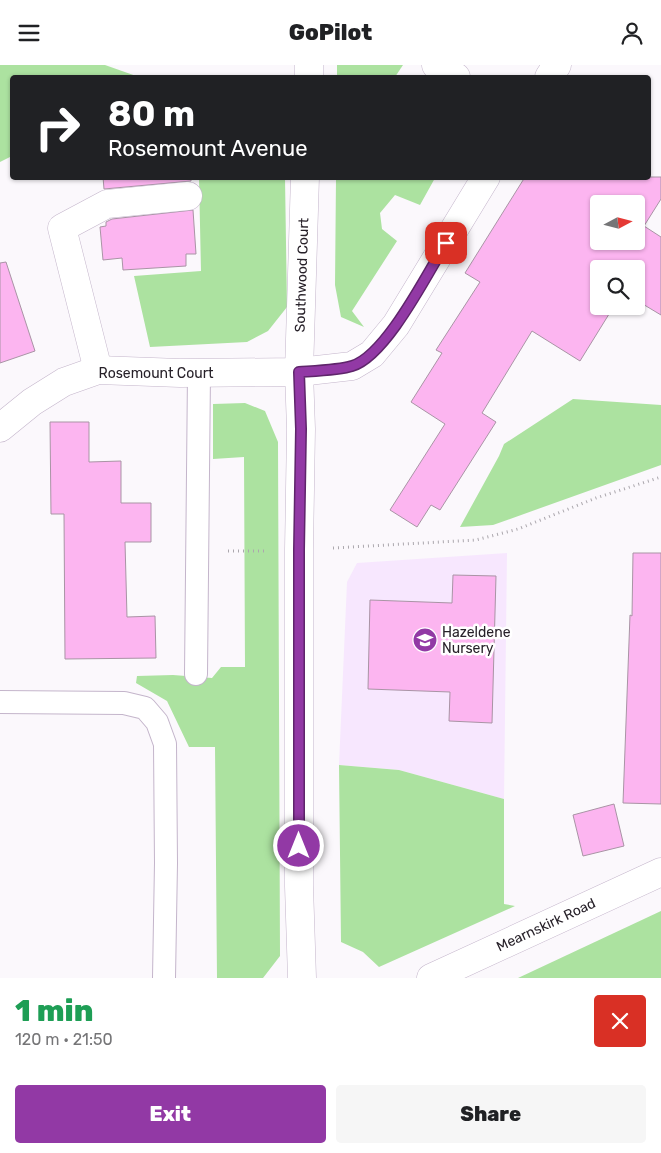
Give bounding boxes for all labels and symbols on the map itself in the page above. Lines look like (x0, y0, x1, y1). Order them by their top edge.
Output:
north arrow (590, 195, 645, 250)
street label: Southwood Court (292, 217, 313, 333)
pin (425, 222, 467, 264)
street label: Rosemount Court (99, 365, 214, 382)
place label: Hazeldene Nursery (442, 624, 511, 657)
school or university icon: Hazeldene Nursery (412, 627, 438, 653)
position arrow (272, 819, 324, 871)
street label: Mearnskirk Road (494, 895, 598, 955)

